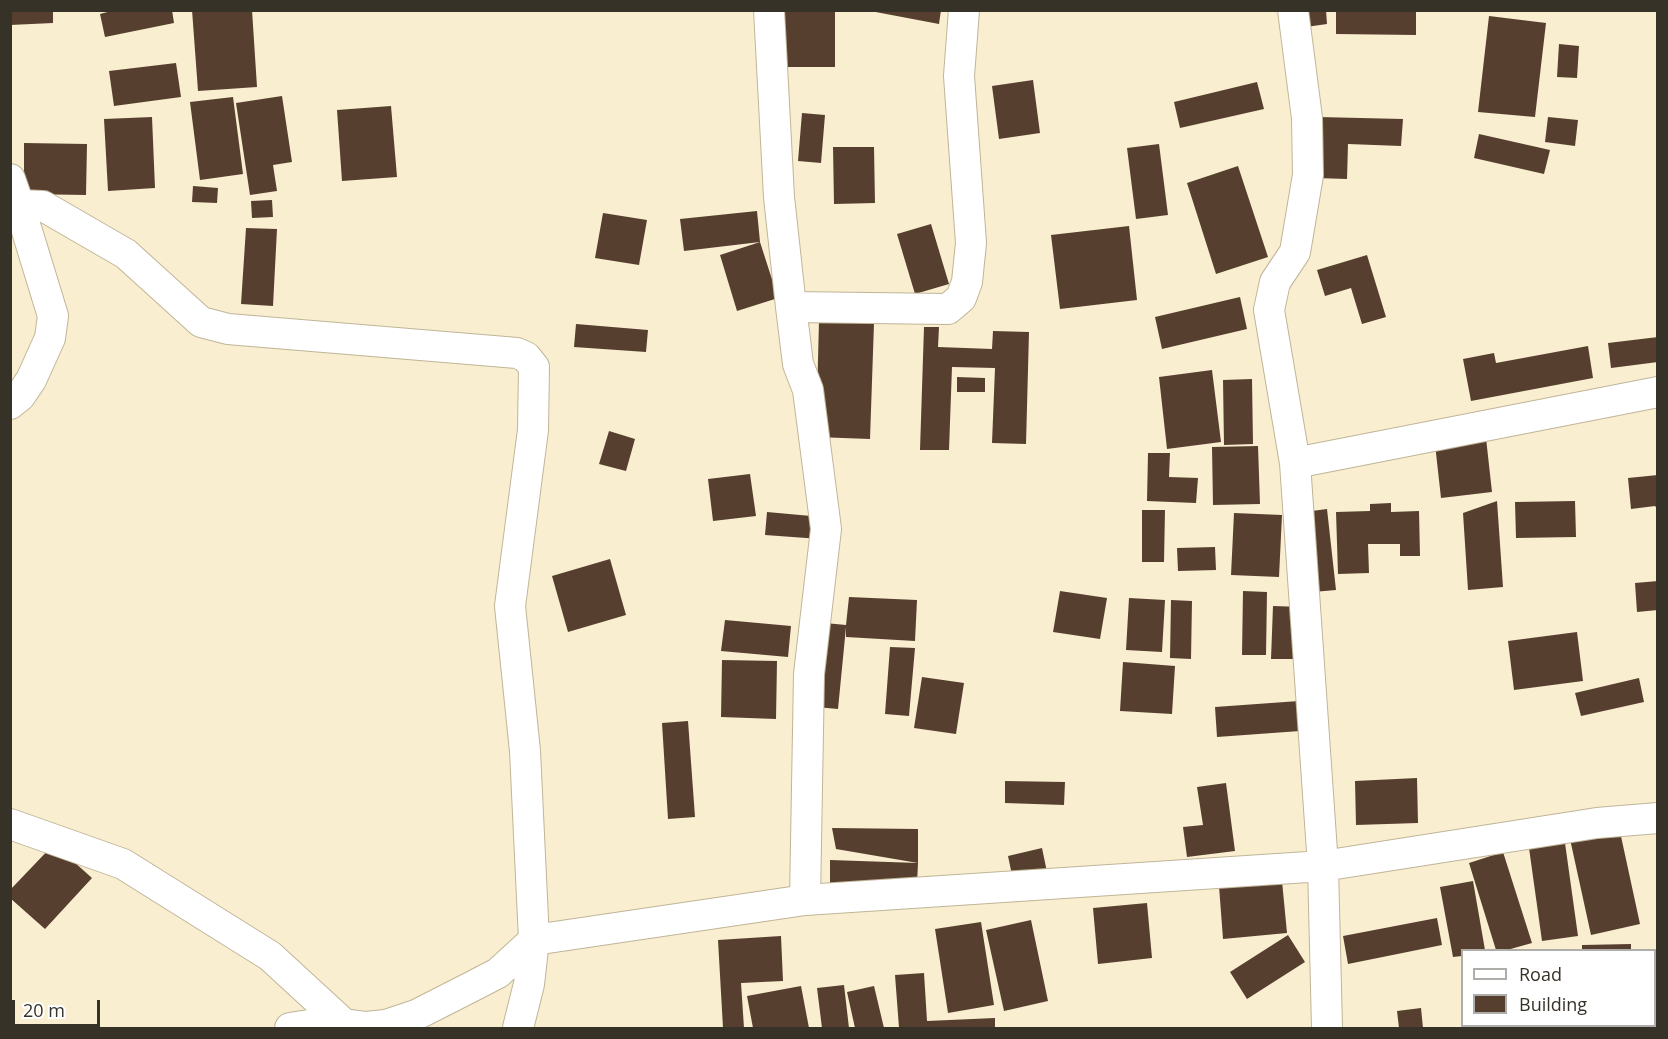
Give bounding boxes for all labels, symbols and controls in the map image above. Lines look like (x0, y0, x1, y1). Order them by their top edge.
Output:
legend (1461, 949, 1656, 1027)
text: Road (1519, 962, 1562, 986)
scale bar (15, 988, 104, 1026)
text: Building (1519, 992, 1587, 1016)
text: 20 m (23, 998, 65, 1022)

